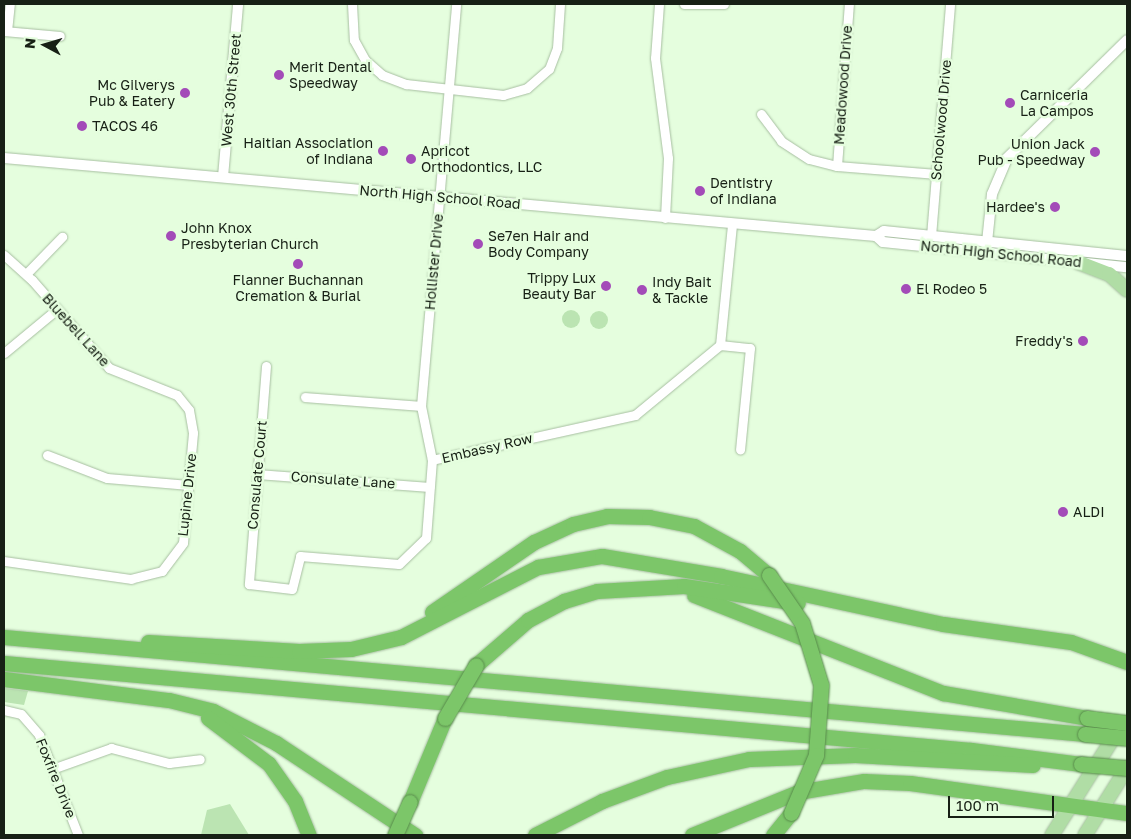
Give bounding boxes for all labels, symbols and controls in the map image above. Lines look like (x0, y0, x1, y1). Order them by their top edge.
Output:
north arrow (20, 20, 70, 70)
street label: Meadowood Drive (830, 25, 856, 145)
street label: West 30th Street (218, 33, 244, 147)
text: N (21, 37, 39, 50)
place label: Merit Dental Speedway (289, 59, 372, 92)
street label: Schoolwood Drive (927, 59, 955, 181)
marker: Merit Dental Speedway (273, 69, 285, 81)
place label: Mc Gilverys Pub & Eatery (89, 77, 175, 110)
marker: Mc Gilverys Pub & Eatery (179, 87, 191, 99)
place label: Carniceria La Campos (1020, 87, 1094, 120)
marker: Carniceria La Campos (1004, 97, 1016, 109)
place label: TACOS 46 (92, 118, 158, 134)
marker: TACOS 46 (76, 120, 88, 132)
place label: Haitian Association of Indiana (243, 135, 373, 168)
place label: Union Jack Pub - Speedway (977, 136, 1085, 168)
place label: Apricot Orthodontics, LLC (421, 143, 542, 176)
marker: Haitian Association of Indiana (377, 145, 389, 157)
marker: Union Jack Pub - Speedway (1089, 146, 1101, 158)
marker: Apricot Orthodontics, LLC (405, 153, 417, 165)
place label: Dentistry of Indiana (710, 175, 777, 208)
street label: North High School Road (359, 182, 521, 212)
marker: Dentistry of Indiana (694, 185, 706, 197)
place label: Hardee's (986, 199, 1045, 215)
marker: Hardee's (1049, 201, 1061, 213)
street label: Hollister Drive (421, 213, 447, 311)
place label: John Knox Presbyterian Church (181, 220, 319, 252)
place label: Se7en Hair and Body Company (488, 228, 589, 260)
marker: John Knox Presbyterian Church (165, 230, 177, 242)
street label: North High School Road (920, 237, 1082, 271)
marker: Se7en Hair and Body Company (472, 238, 484, 250)
marker: Flanner Buchannan Cremation & Burial (292, 258, 304, 270)
place label: Trippy Lux Beauty Bar (522, 270, 596, 302)
place label: Flanner Buchannan Cremation & Burial (233, 272, 363, 304)
place label: Indy Bait & Tackle (652, 274, 712, 306)
marker: Trippy Lux Beauty Bar (600, 280, 612, 292)
place label: El Rodeo 5 (916, 281, 987, 297)
marker: El Rodeo 5 (900, 283, 912, 295)
marker: Indy Bait & Tackle (636, 284, 648, 296)
street label: Bluebell Lane (39, 290, 113, 370)
place label: Freddy's (1015, 333, 1073, 349)
marker: Freddy's (1077, 335, 1089, 347)
street label: Consulate Court (244, 420, 270, 530)
street label: Embassy Row (440, 429, 534, 467)
street label: Lupine Drive (174, 453, 200, 537)
street label: Consulate Lane (290, 468, 396, 492)
place label: ALDI (1073, 504, 1105, 520)
marker: ALDI (1057, 506, 1069, 518)
street label: Foxfire Drive (32, 736, 80, 820)
scale bar (951, 786, 1057, 818)
text: 100 m (956, 796, 999, 814)

